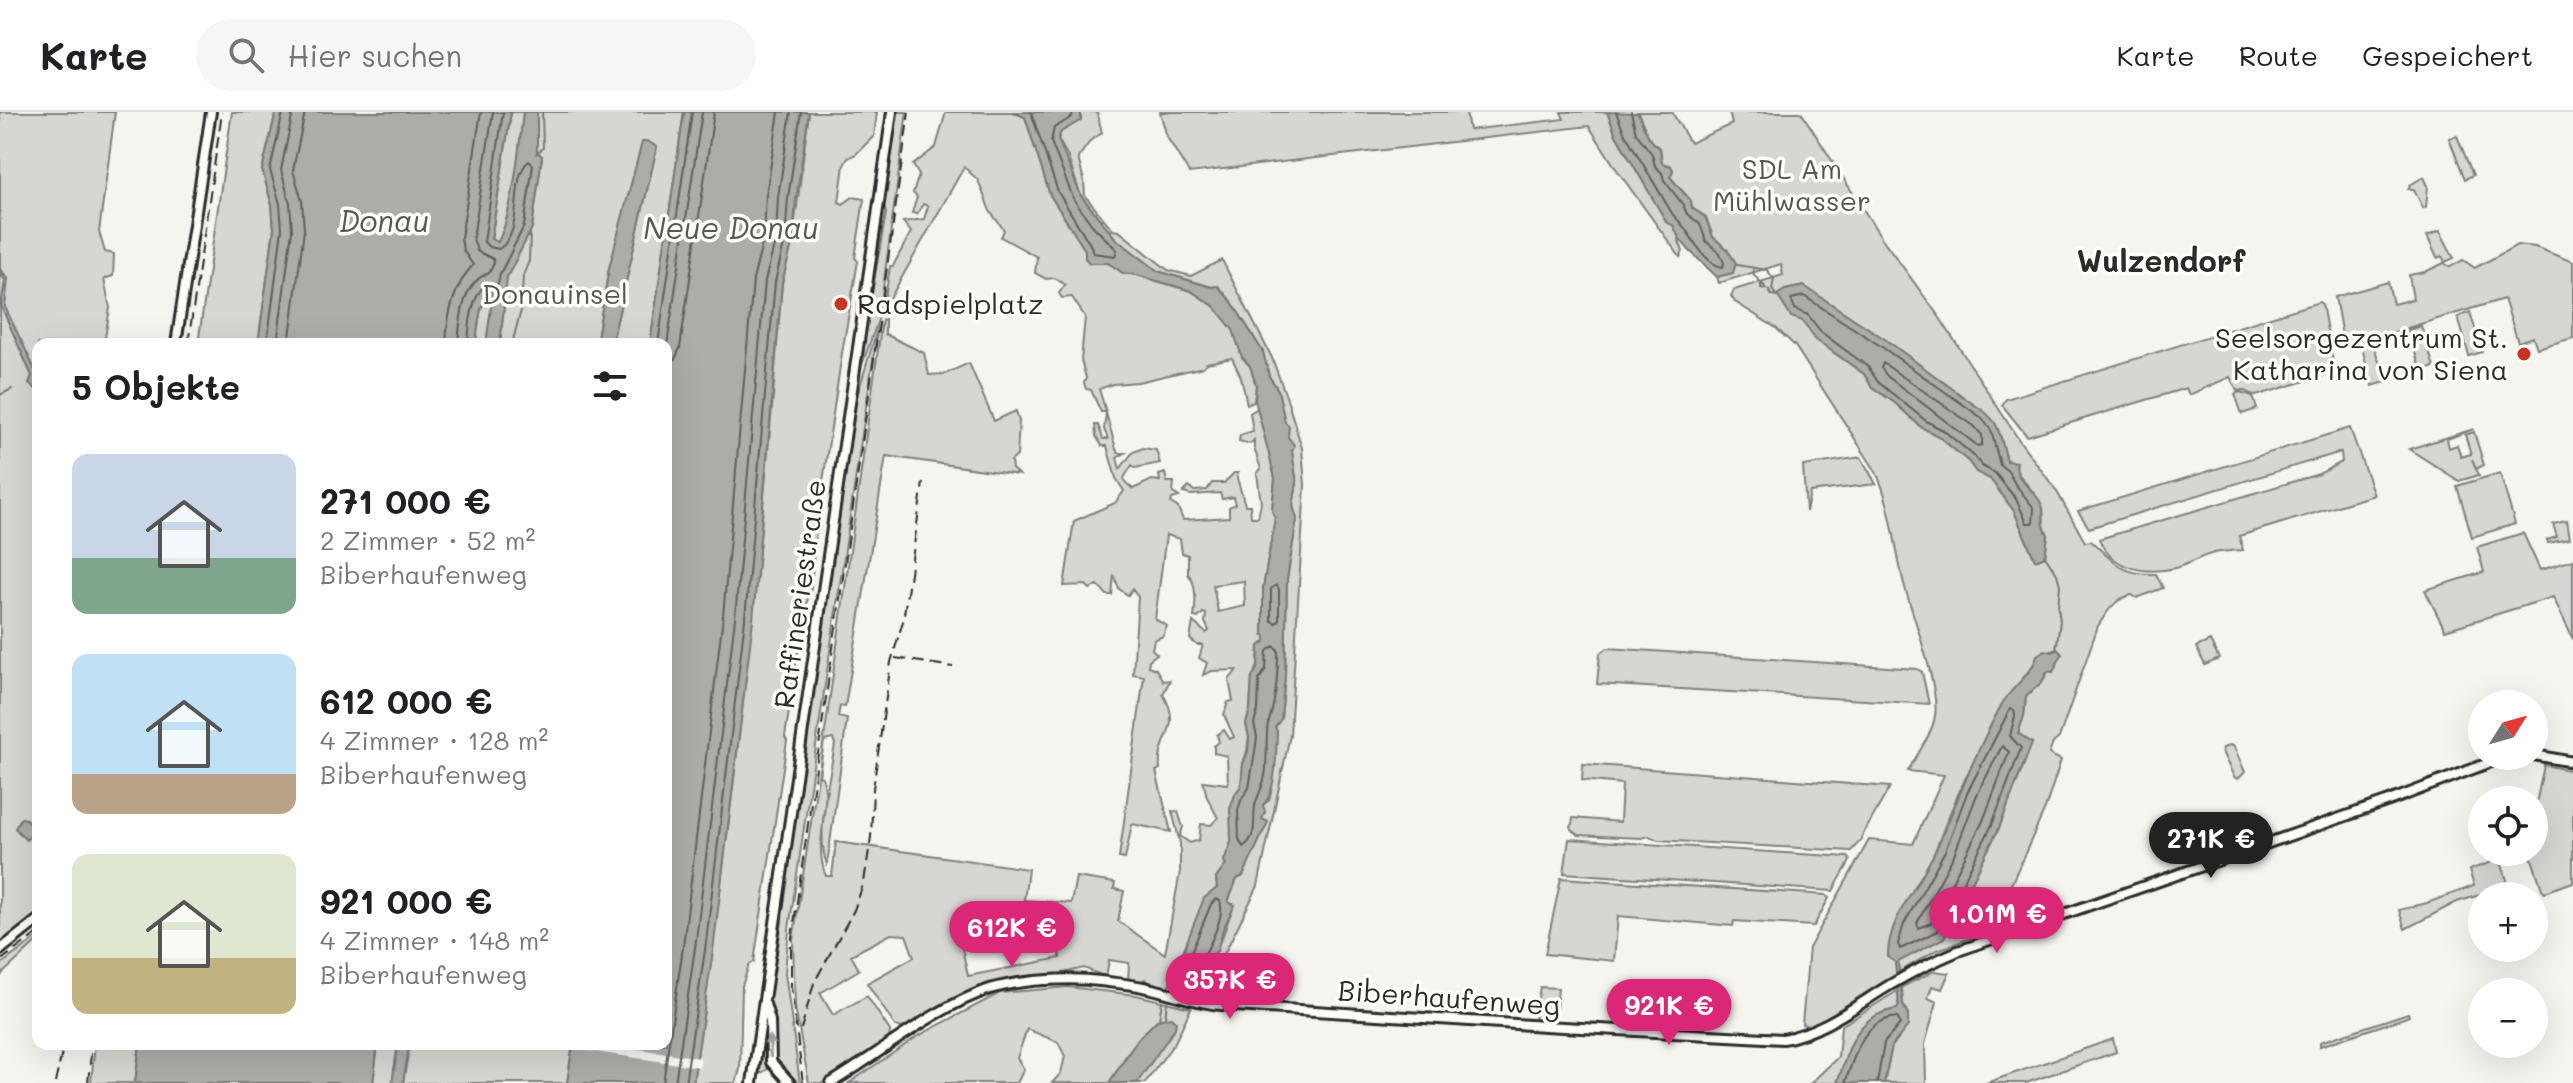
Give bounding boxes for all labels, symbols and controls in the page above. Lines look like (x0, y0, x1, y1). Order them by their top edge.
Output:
search box (196, 19, 756, 91)
text: Karte (40, 30, 148, 80)
icon: search (224, 33, 268, 77)
text: Hier suchen (288, 35, 462, 75)
text: Karte (2116, 37, 2195, 73)
text: Route (2239, 37, 2318, 73)
text: Gespeichert (2362, 37, 2533, 73)
park label: SDL Am Mühlwasser (1713, 150, 1871, 218)
water label: Donau (339, 200, 429, 240)
water label: Neue Donau (643, 207, 819, 247)
district label: Wulzendorf (2077, 240, 2246, 280)
park label: Donauinsel (482, 275, 628, 311)
place label: Radspielplatz (857, 285, 1044, 321)
marker: Radspielplatz (832, 295, 850, 313)
place label: Seelsorgezentrum St. Katharina von Siena (2215, 319, 2508, 387)
marker: Seelsorgezentrum St. Katharina von Siena (2515, 345, 2533, 363)
text: 5 Objekte (72, 364, 240, 409)
icon: filters (588, 364, 632, 408)
street label: Raffineriestraße (765, 477, 833, 711)
text: 271 000 € (320, 478, 491, 523)
icon: home (136, 486, 232, 582)
text: 2 Zimmer · 52 m² (320, 523, 535, 557)
text: Biberhaufenweg (320, 557, 527, 591)
text: 612 000 € (320, 678, 492, 723)
icon: home (136, 686, 232, 782)
north arrow (2468, 690, 2548, 770)
map controls (2468, 690, 2548, 1058)
text: 4 Zimmer · 128 m² (320, 723, 548, 757)
text: Biberhaufenweg (320, 757, 527, 791)
button: locate (2468, 786, 2548, 866)
pin: 271K € (2146, 812, 2276, 880)
text: 271K € (2167, 821, 2255, 855)
text: 921 000 € (320, 878, 492, 923)
button: + (2468, 882, 2548, 962)
icon: home (136, 886, 232, 982)
pin: 1.01M € (1923, 887, 2071, 955)
text: 1.01M € (1947, 896, 2047, 930)
pin: 612K € (947, 901, 1077, 969)
text: 612K € (967, 910, 1057, 944)
text: 4 Zimmer · 148 m² (320, 923, 549, 957)
pin: 357K € (1165, 953, 1295, 1021)
text: Biberhaufenweg (320, 957, 527, 991)
text: 357K € (1184, 962, 1276, 996)
street label: Biberhaufenweg (1337, 971, 1561, 1023)
button: − (2468, 978, 2548, 1058)
pin: 921K € (1604, 979, 1734, 1047)
text: 921K € (1624, 988, 1714, 1022)
one-way arrow (764, 1033, 777, 1058)

